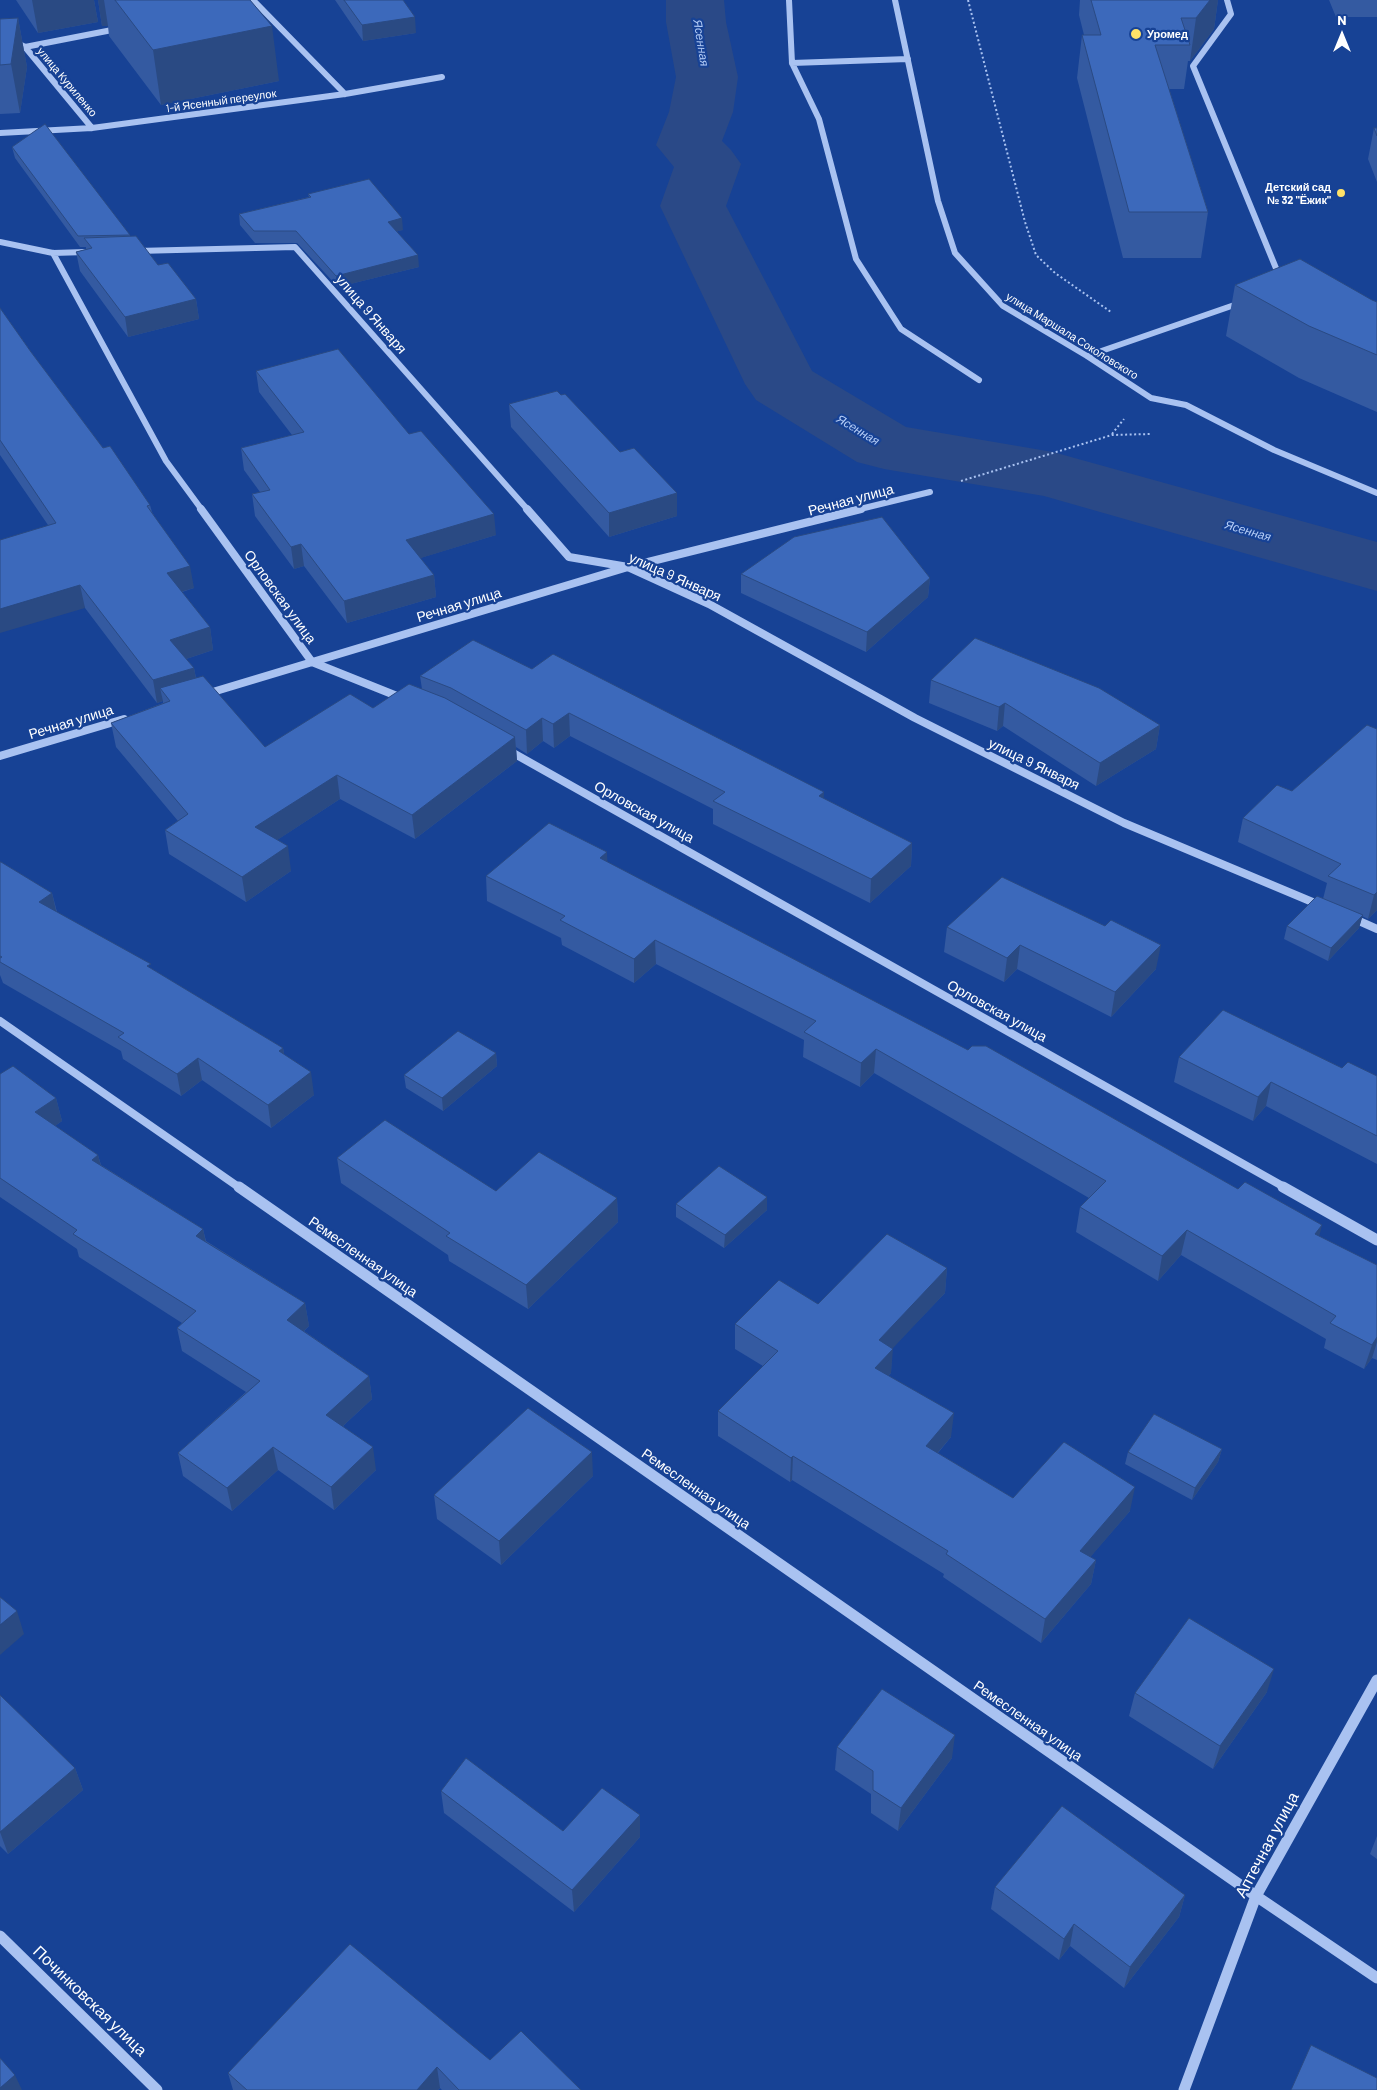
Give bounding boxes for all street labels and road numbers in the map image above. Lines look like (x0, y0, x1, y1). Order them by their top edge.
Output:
street label: улица Куриленко (34, 45, 100, 119)
street label: 1-й Ясенный переулок (165, 87, 277, 115)
street label: улица 9 Января (332, 271, 410, 357)
street label: улица Маршала Соколовского (1003, 290, 1141, 382)
street label: Речная улица (806, 481, 896, 519)
street label: Орловская улица (240, 547, 320, 647)
street label: улица 9 Января (626, 549, 724, 605)
street label: Речная улица (415, 584, 503, 626)
street label: Речная улица (27, 701, 115, 743)
street label: улица 9 Января (986, 735, 1082, 793)
street label: Орловская улица (591, 778, 697, 846)
street label: Орловская улица (944, 977, 1050, 1045)
street label: Ремесленная улица (305, 1213, 421, 1301)
street label: Ремесленная улица (638, 1445, 754, 1533)
street label: Ремесленная улица (970, 1677, 1086, 1765)
street label: Аптечная улица (1231, 1789, 1303, 1901)
street label: Починковская улица (29, 1942, 151, 2060)

